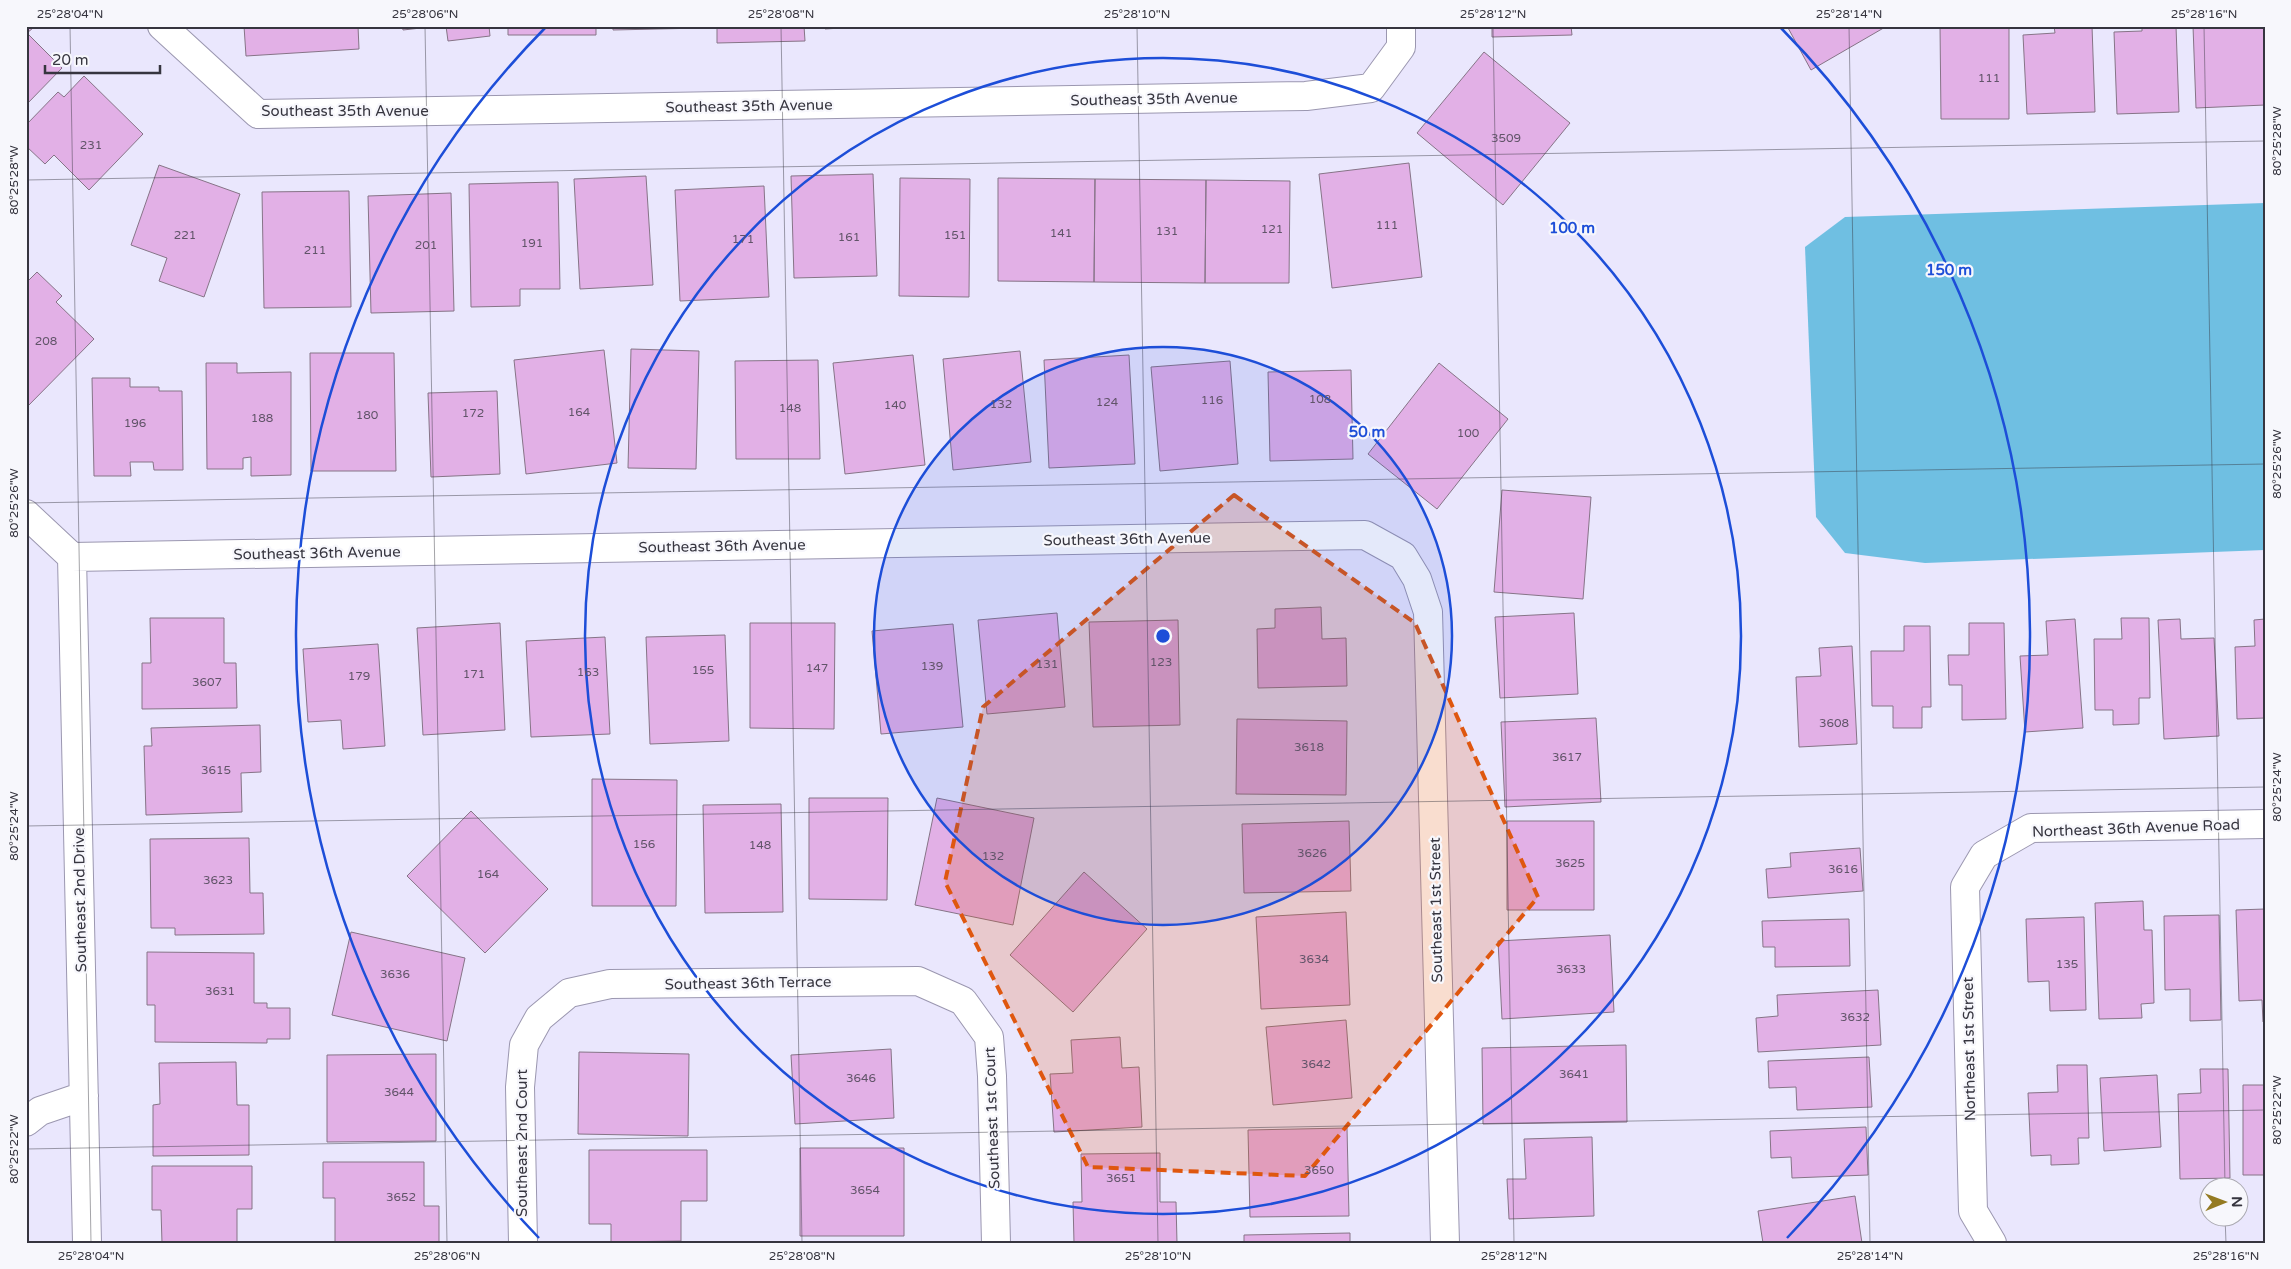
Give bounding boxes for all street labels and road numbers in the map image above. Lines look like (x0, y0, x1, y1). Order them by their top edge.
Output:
street label: Southeast 35th Avenue (1070, 89, 1238, 109)
street label: Southeast 35th Avenue (665, 96, 833, 116)
street label: Southeast 35th Avenue (261, 102, 429, 120)
street label: Southeast 36th Avenue (1043, 529, 1211, 549)
street label: Southeast 36th Avenue (638, 536, 806, 556)
street label: Southeast 36th Avenue (233, 543, 401, 563)
street label: Northeast 36th Avenue Road (2032, 815, 2240, 841)
street label: Southeast 2nd Drive (70, 827, 90, 973)
street label: Southeast 1st Street (1426, 837, 1446, 983)
street label: Southeast 36th Terrace (665, 973, 831, 993)
street label: Northeast 1st Street (1959, 976, 1979, 1121)
street label: Southeast 1st Court (981, 1046, 1003, 1189)
street label: Southeast 2nd Court (513, 1069, 531, 1217)

